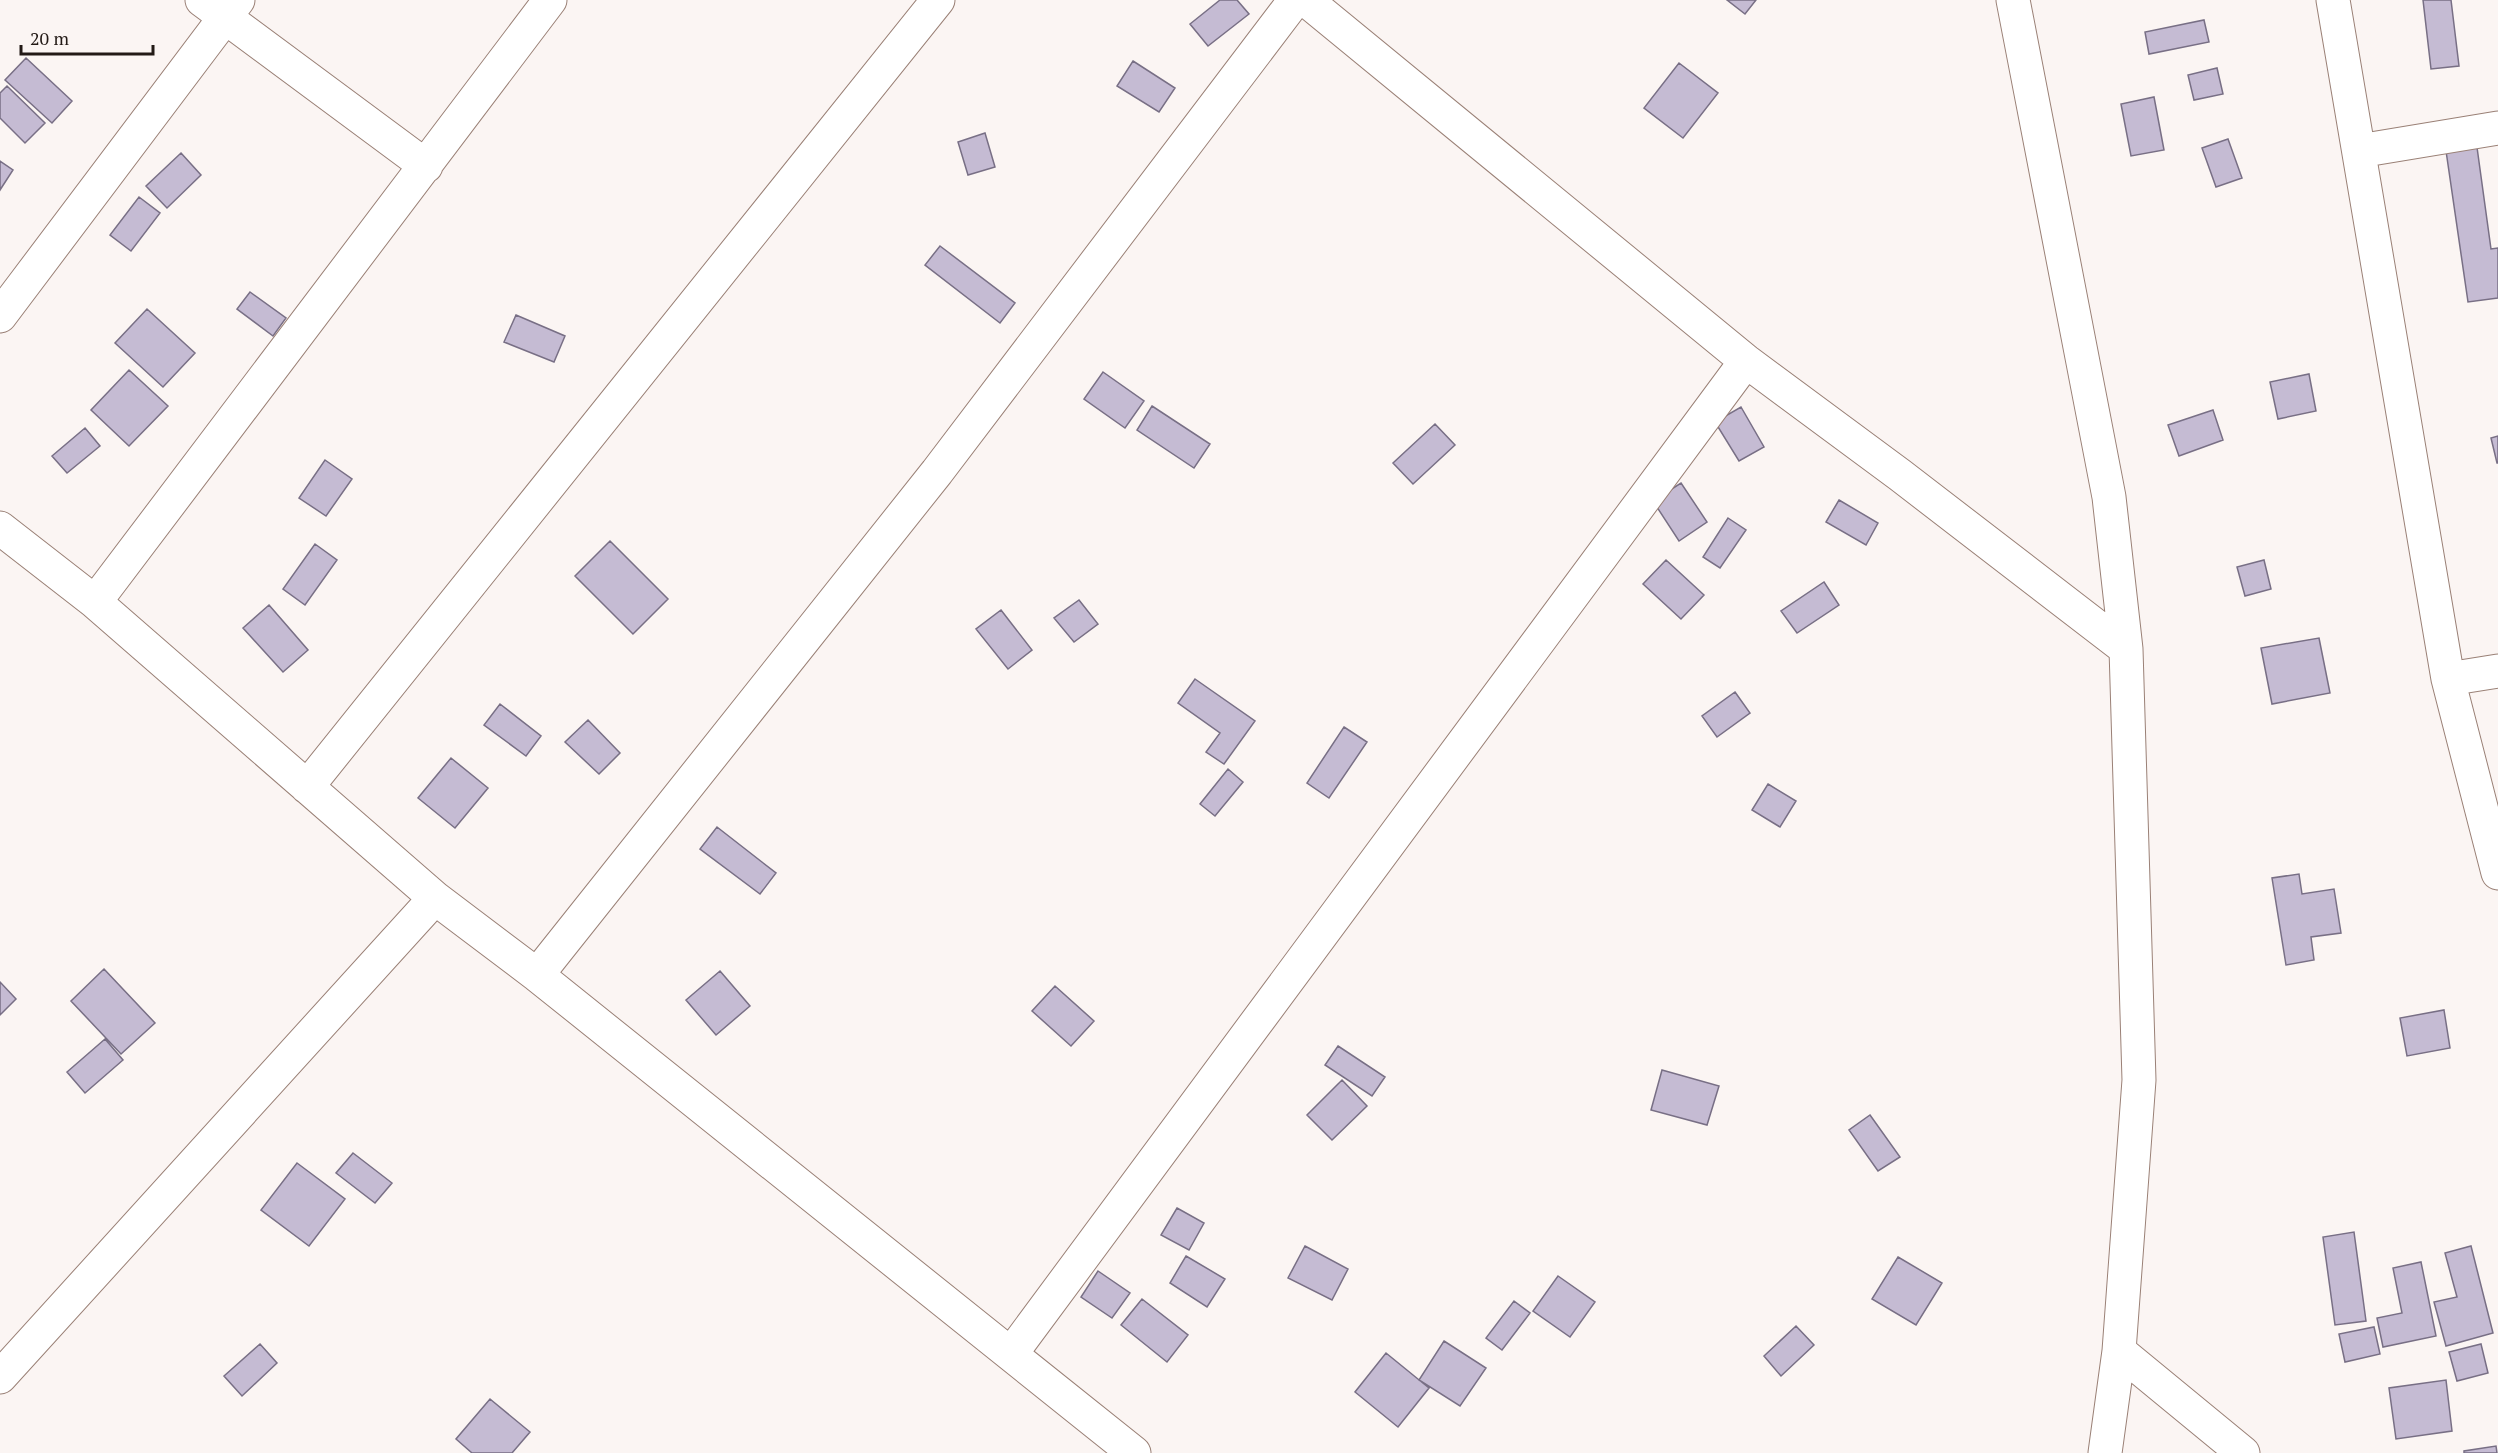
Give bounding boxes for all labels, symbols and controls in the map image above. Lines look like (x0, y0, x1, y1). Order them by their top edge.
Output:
scale bar (21, 18, 153, 56)
text: 20 m (30, 26, 70, 50)

